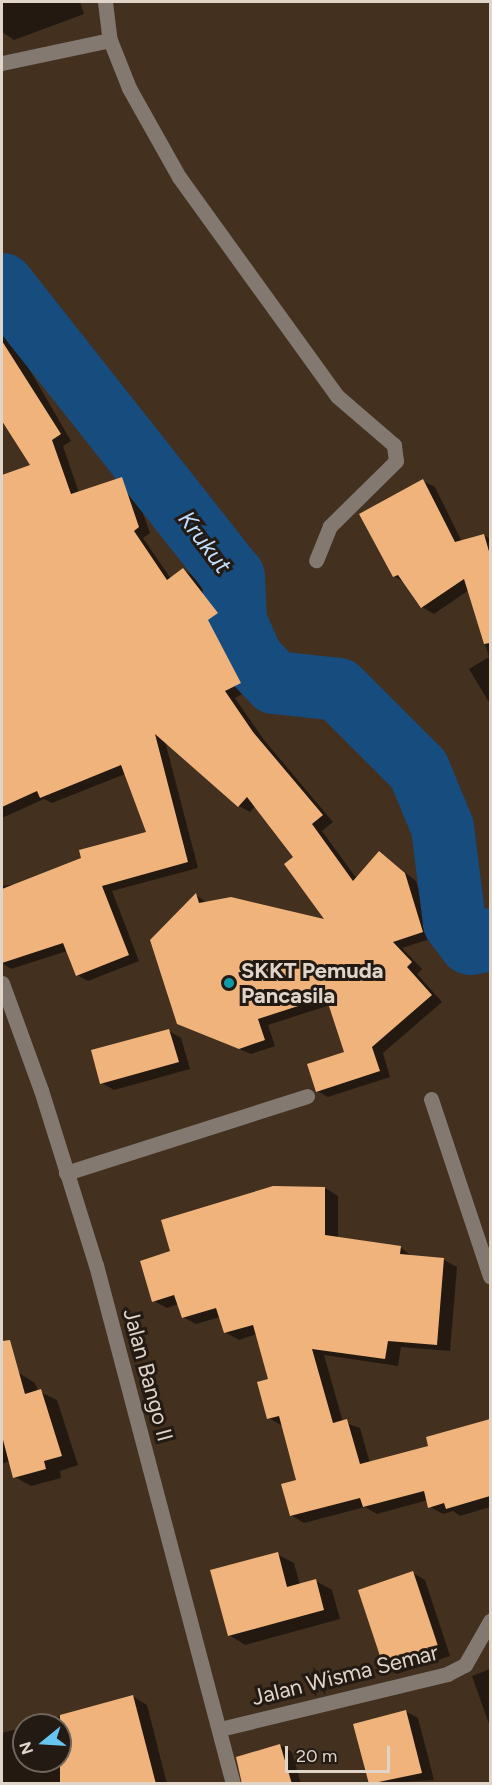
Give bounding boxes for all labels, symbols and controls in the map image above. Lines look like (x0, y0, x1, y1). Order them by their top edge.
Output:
water label: Krukut (172, 505, 238, 579)
place label: SKKT Pemuda Pancasila (241, 957, 383, 1008)
marker: SKKT Pemuda Pancasila (222, 976, 236, 990)
street label: Jalan Bango II (118, 1306, 178, 1444)
street label: Jalan Wisma Semar (249, 1639, 441, 1711)
north arrow (12, 1713, 72, 1773)
scale bar (288, 1734, 393, 1772)
text: N (15, 1739, 37, 1757)
text: 20 m (296, 1745, 337, 1767)

